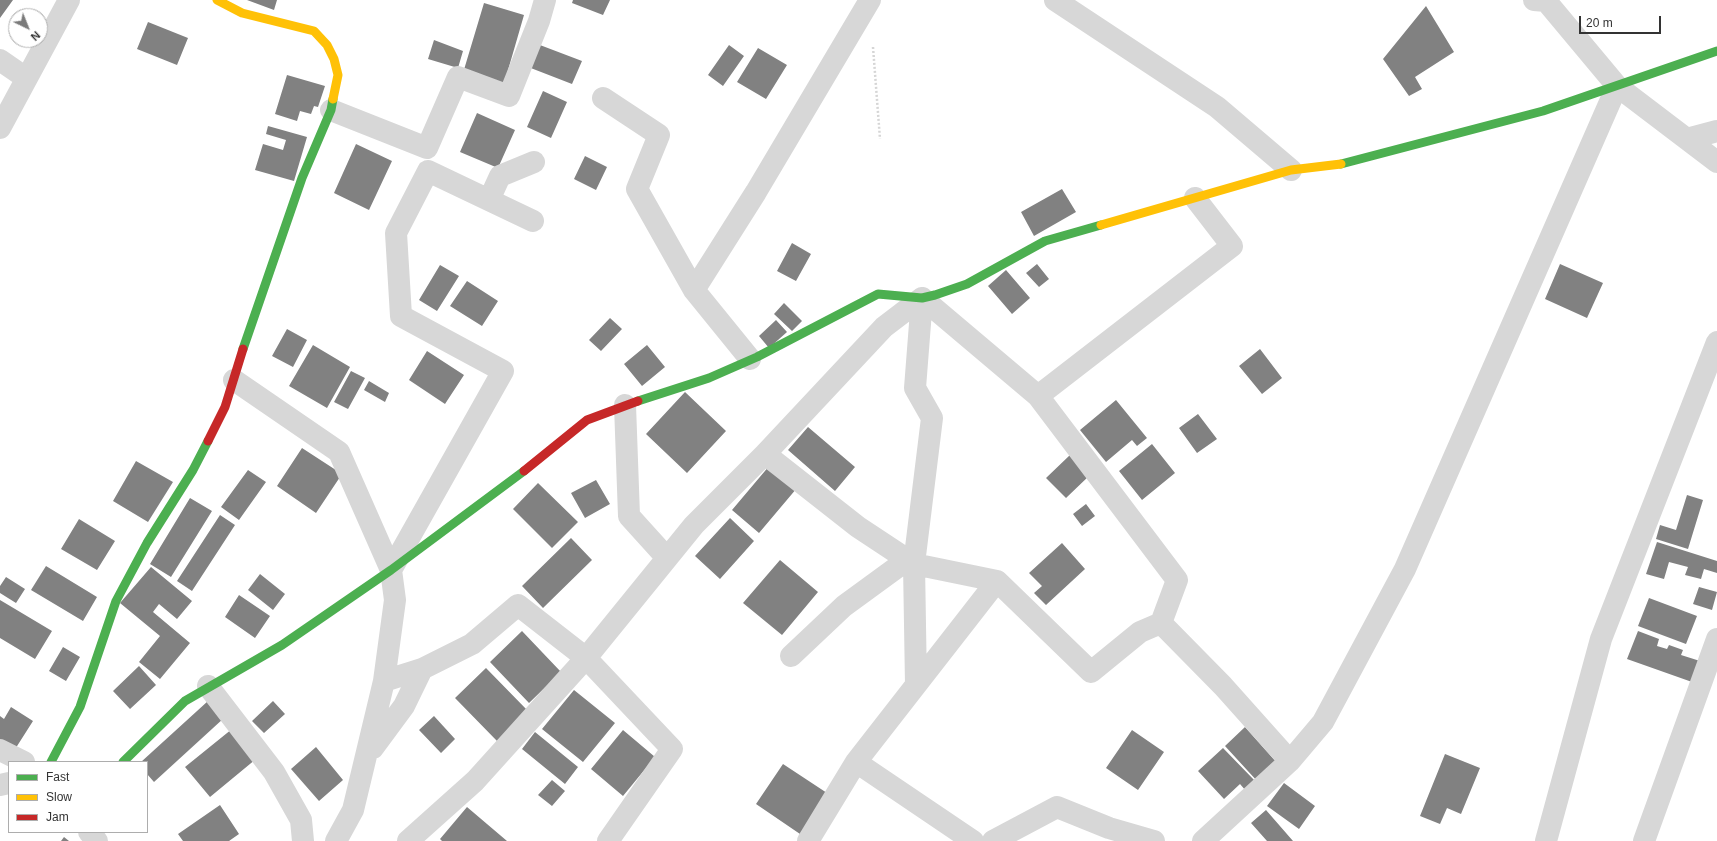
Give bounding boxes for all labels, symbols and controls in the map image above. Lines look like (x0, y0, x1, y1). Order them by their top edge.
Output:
north arrow (8, 8, 48, 48)
scale bar (1581, 8, 1663, 34)
text: 20 m (1586, 16, 1613, 30)
text: N (29, 29, 43, 43)
legend (8, 761, 148, 833)
text: Fast (46, 770, 69, 784)
text: Slow (46, 790, 72, 804)
text: Jam (46, 810, 69, 824)

